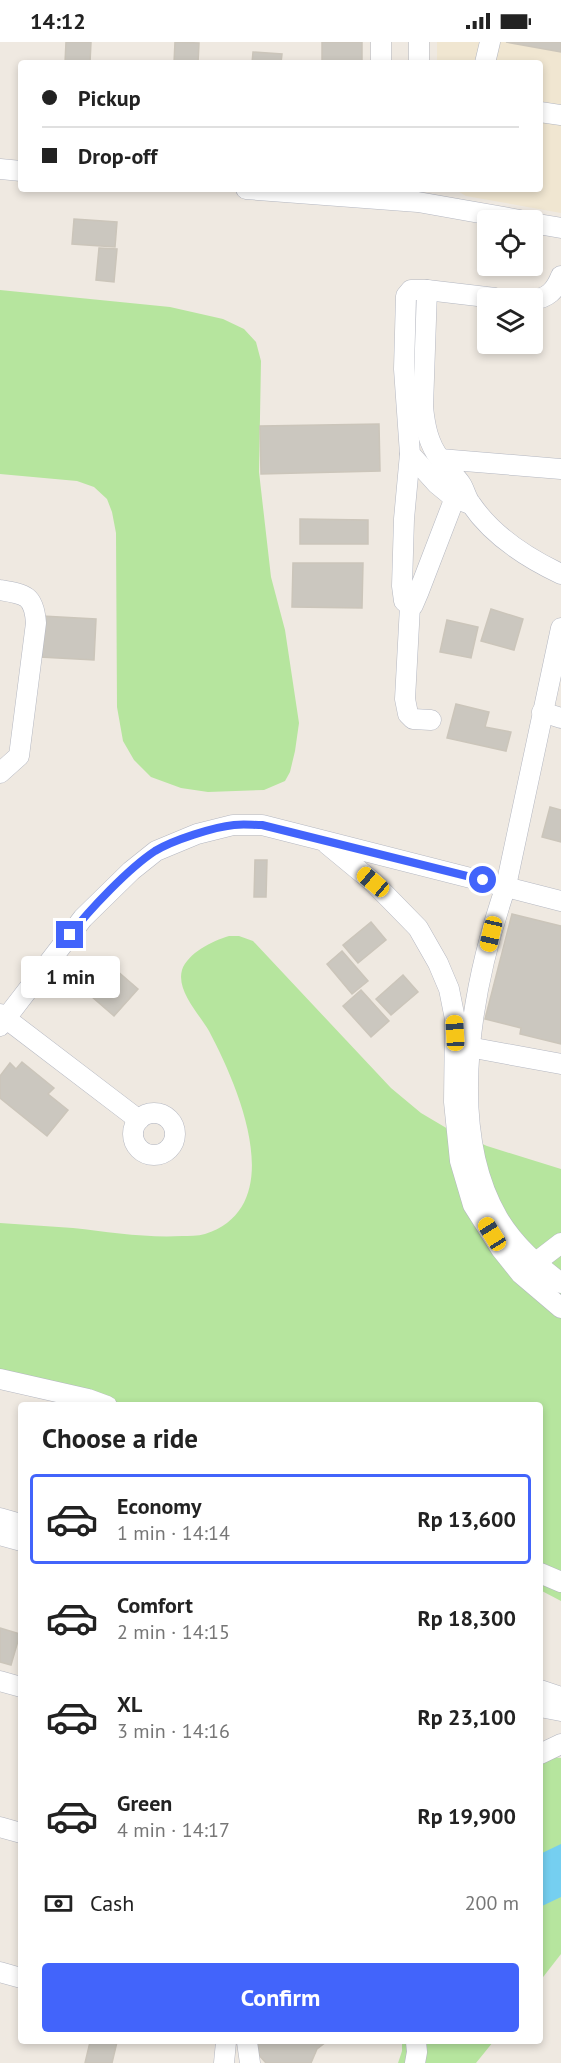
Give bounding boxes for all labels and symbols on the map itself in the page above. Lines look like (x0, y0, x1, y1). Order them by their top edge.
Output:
car (353, 864, 393, 900)
route start (469, 866, 496, 893)
car (478, 914, 504, 954)
route end (56, 921, 83, 948)
callout: 1 min (20, 956, 119, 998)
car (445, 1015, 465, 1051)
car (475, 1214, 509, 1254)

